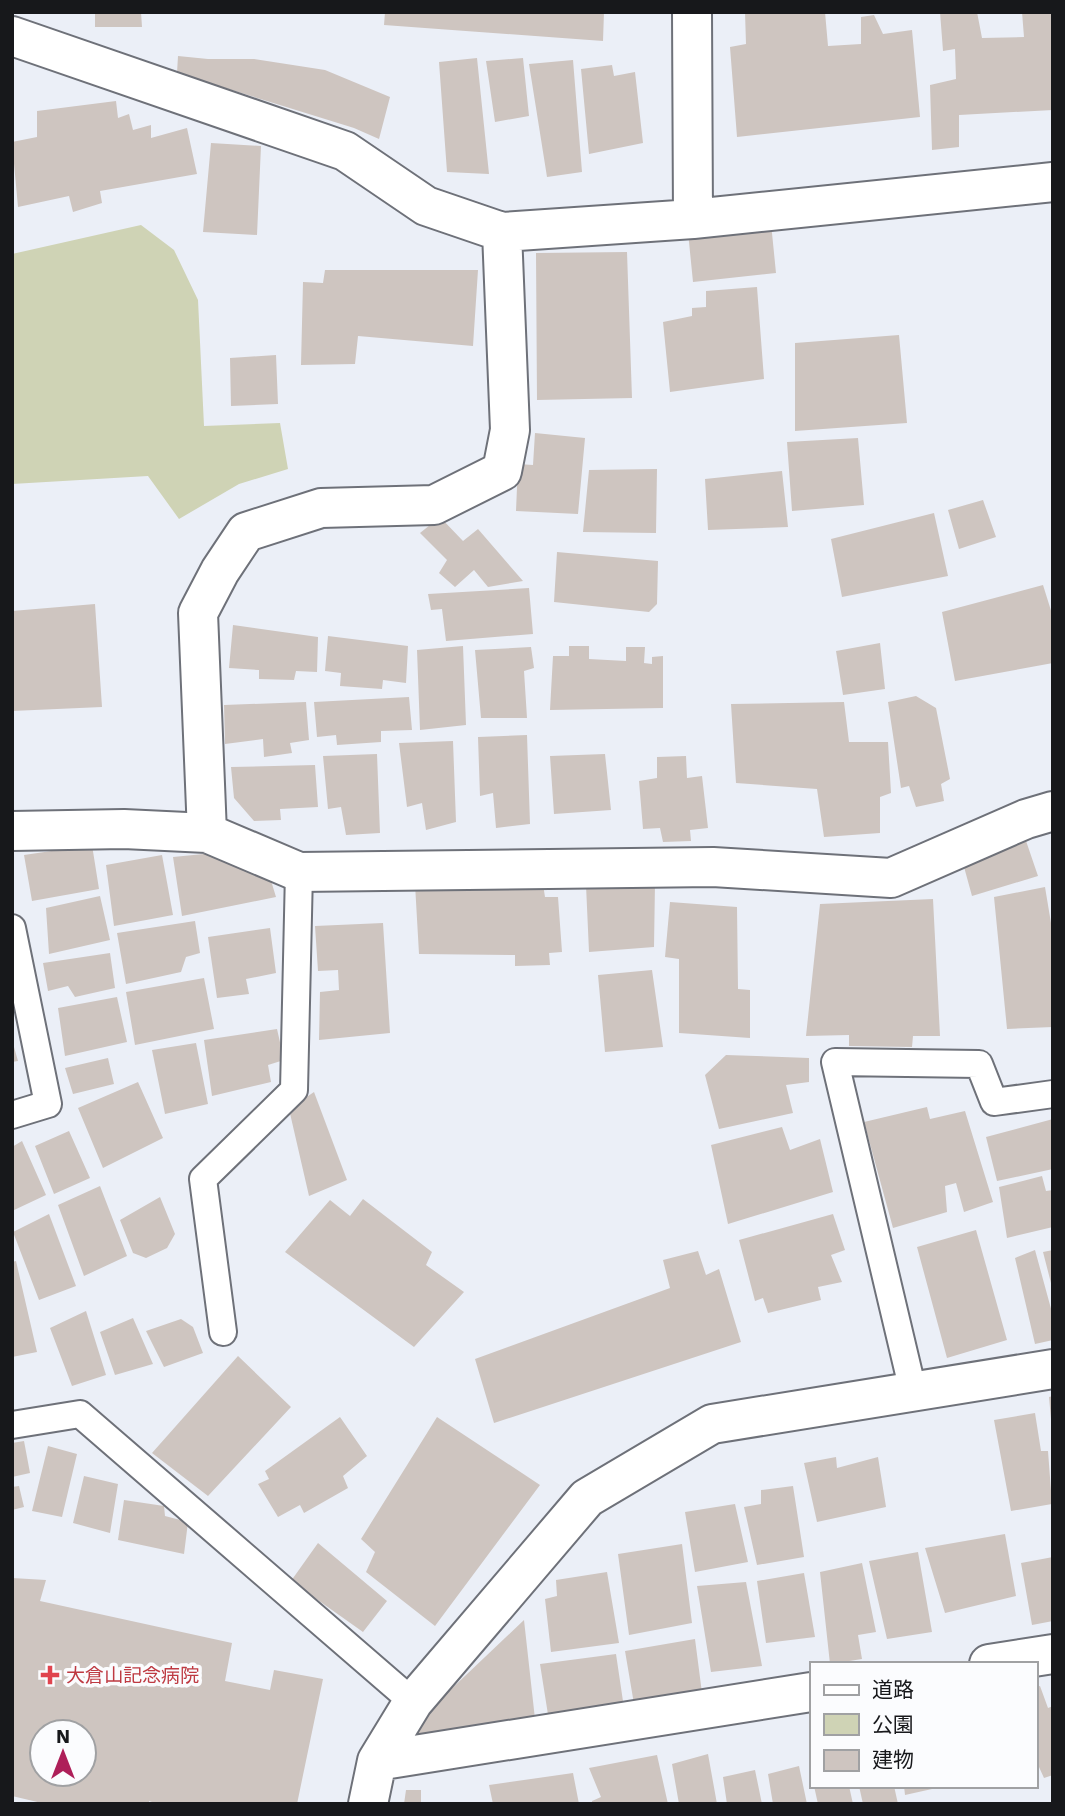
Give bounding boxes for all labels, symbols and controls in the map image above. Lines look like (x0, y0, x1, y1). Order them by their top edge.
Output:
legend (810, 1662, 1037, 1788)
place label: 大倉山記念病院 (66, 1664, 199, 1687)
marker: 大倉山記念病院 (40, 1665, 60, 1685)
text: 道路 (872, 1677, 914, 1702)
text: 公園 (872, 1712, 914, 1737)
north arrow (28, 1718, 98, 1788)
text: N (56, 1725, 70, 1748)
text: 建物 (872, 1747, 914, 1772)

